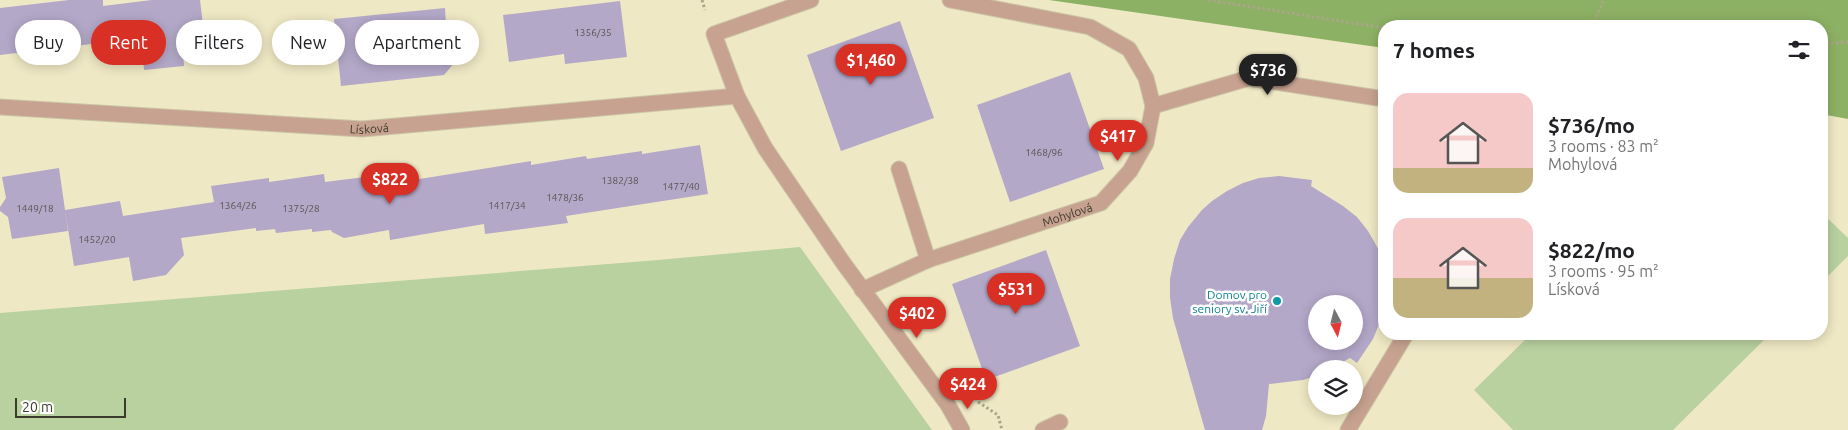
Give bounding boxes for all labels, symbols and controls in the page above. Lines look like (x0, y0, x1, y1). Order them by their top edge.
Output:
chip: Buy (15, 20, 81, 65)
chip: Rent (91, 20, 166, 65)
chip: Filters (176, 20, 262, 65)
chip: New (272, 20, 345, 65)
chip: Apartment (355, 20, 479, 65)
house number: 1356/35 (574, 27, 612, 38)
icon: filters (1785, 36, 1813, 64)
text: 7 homes (1393, 38, 1475, 62)
pin: $1,460 (830, 44, 912, 86)
text: $1,460 (846, 51, 896, 69)
pin: $736 (1238, 54, 1298, 96)
text: $736 (1250, 61, 1286, 79)
icon: home (1433, 113, 1493, 173)
text: $736/mo (1548, 113, 1635, 137)
street label: Lísková (349, 120, 389, 136)
pin: $417 (1088, 120, 1148, 162)
text: $417 (1100, 127, 1136, 145)
text: 3 rooms · 83 m² (1548, 137, 1659, 155)
house number: 1468/96 (1025, 147, 1063, 158)
text: Mohylová (1548, 155, 1618, 173)
pin: $822 (360, 162, 420, 205)
text: $822 (372, 170, 408, 188)
house number: 1382/38 (601, 175, 639, 186)
house number: 1477/40 (662, 181, 700, 192)
house number: 1478/36 (546, 192, 584, 203)
house number: 1364/26 (219, 200, 257, 211)
house number: 1417/34 (488, 200, 526, 211)
street label: Mohylová (1040, 200, 1094, 228)
house number: 1449/18 (16, 203, 54, 214)
house number: 1375/28 (282, 203, 320, 214)
house number: 1452/20 (78, 234, 116, 245)
icon: home (1433, 238, 1493, 298)
text: $822/mo (1548, 238, 1635, 262)
text: 3 rooms · 95 m² (1548, 262, 1659, 280)
pin: $531 (986, 272, 1046, 315)
text: $531 (998, 280, 1034, 298)
text: Lísková (1548, 280, 1600, 298)
place label: Domov pro seniory sv. Jiří (1192, 288, 1268, 315)
marker: Domov pro seniory sv. Jiří (1271, 295, 1283, 307)
north arrow (1308, 295, 1362, 350)
map controls (1308, 295, 1363, 415)
pin: $402 (887, 296, 947, 339)
text: $402 (899, 304, 935, 322)
button: layers (1308, 360, 1363, 415)
pin: $424 (938, 368, 998, 410)
text: $424 (950, 375, 986, 393)
scale bar (15, 395, 126, 418)
text: 20 m (22, 399, 53, 415)

